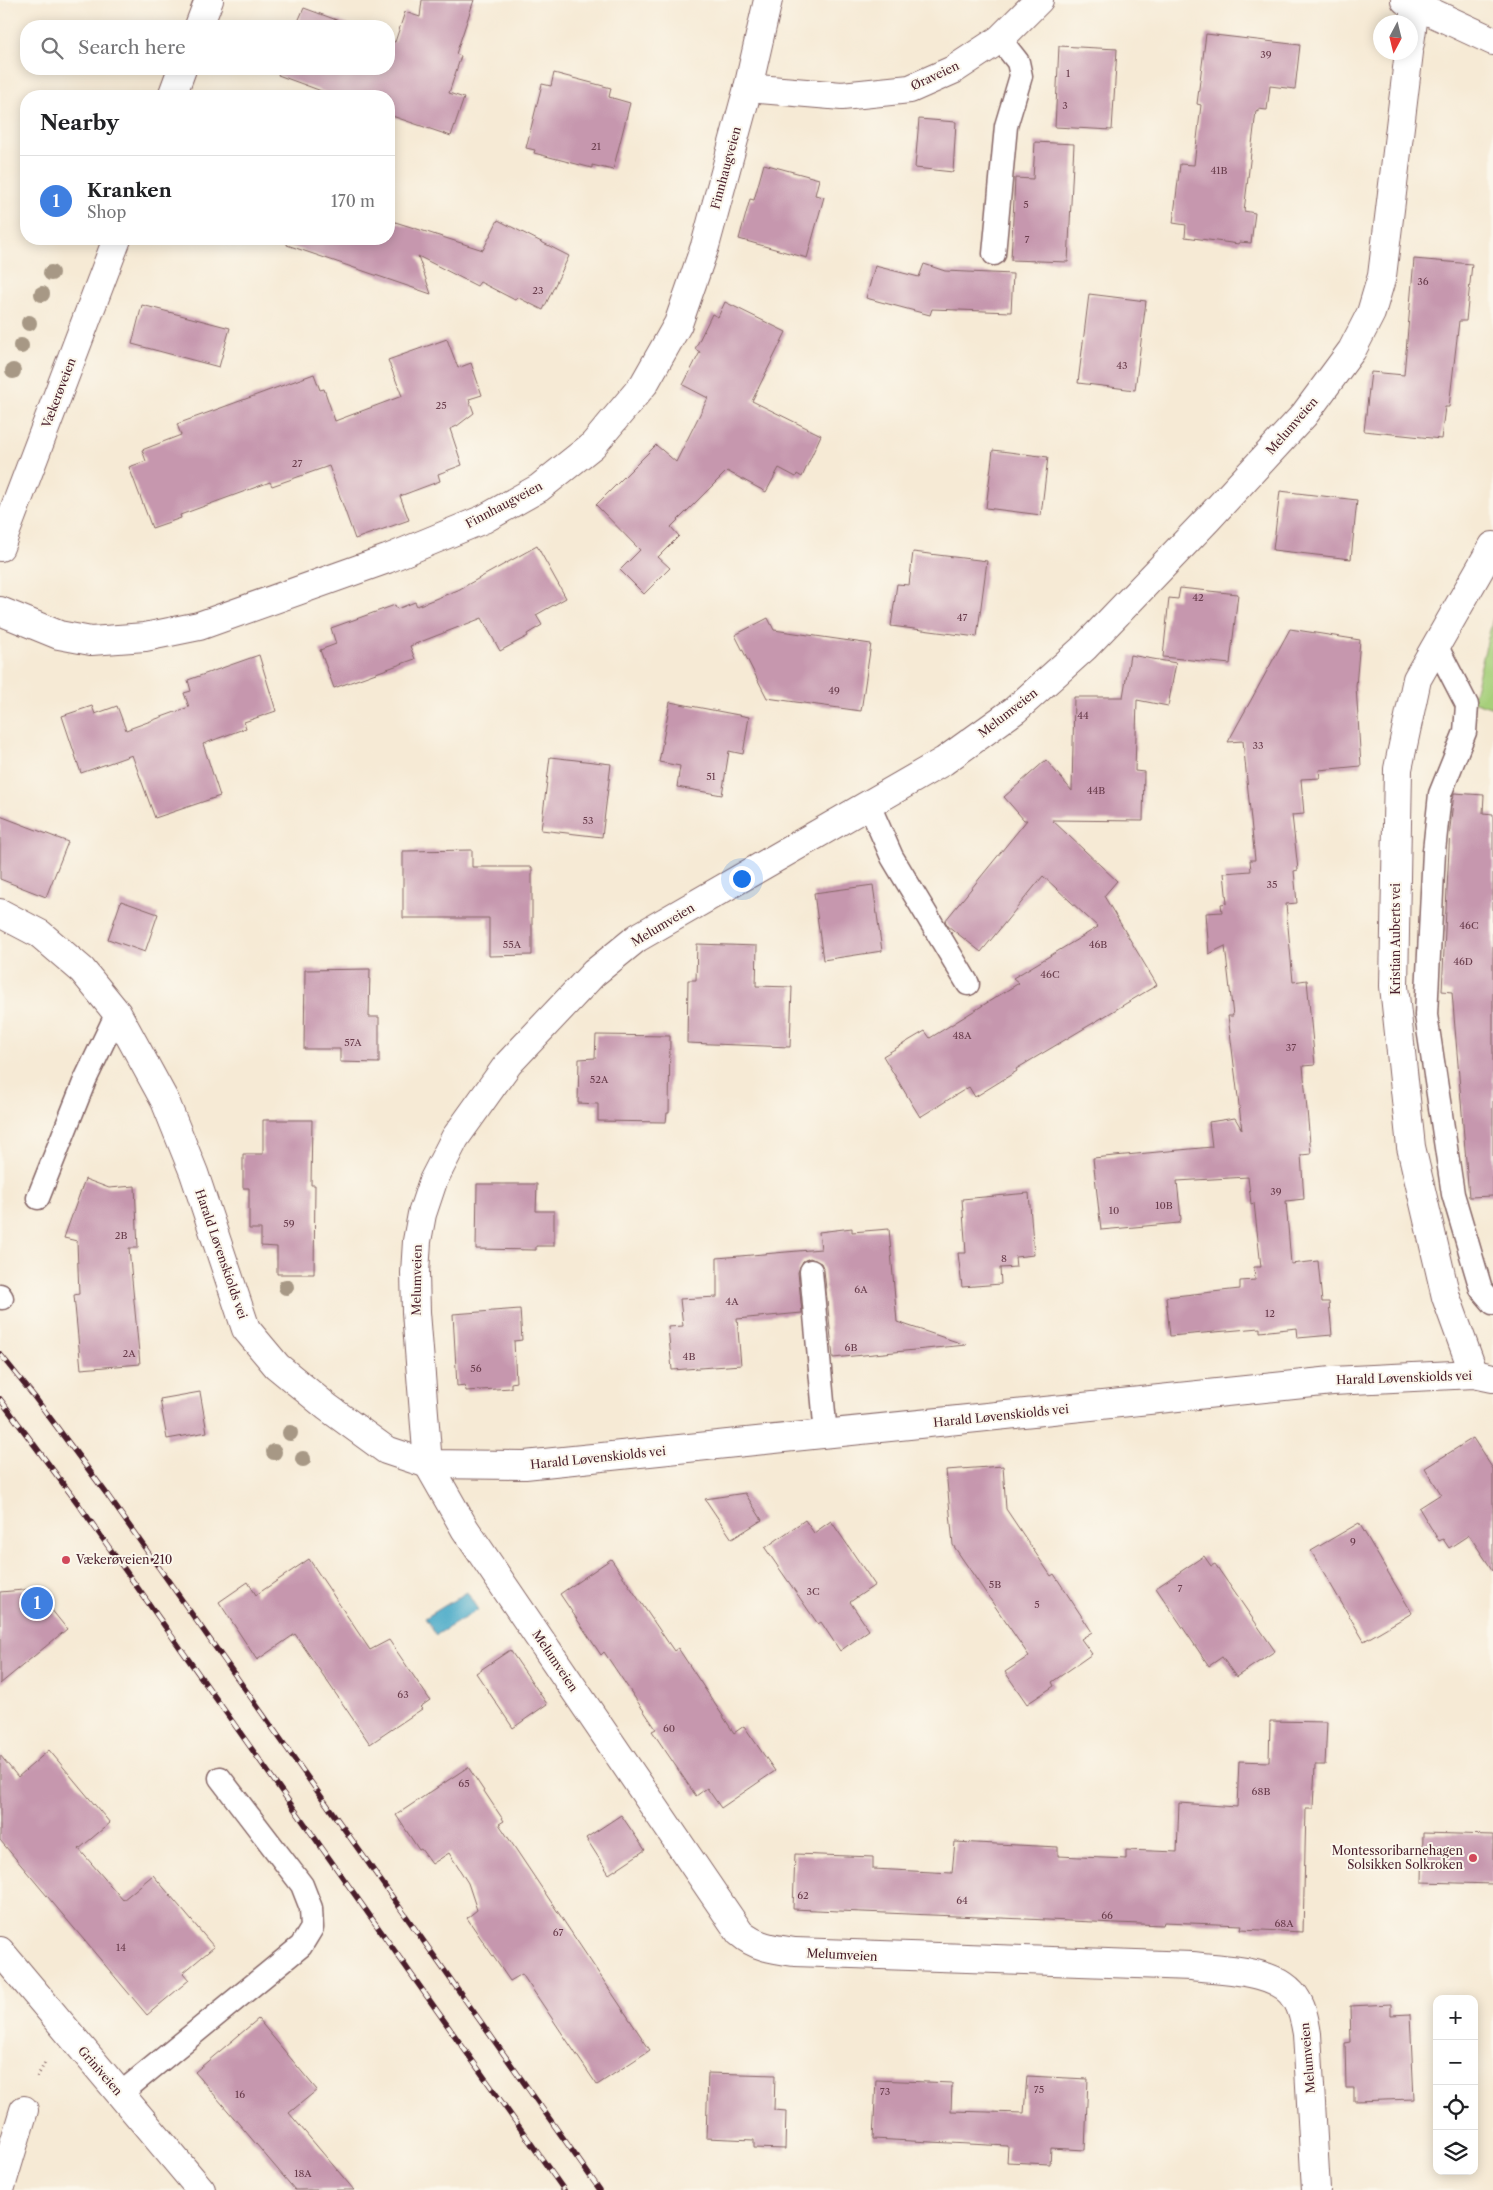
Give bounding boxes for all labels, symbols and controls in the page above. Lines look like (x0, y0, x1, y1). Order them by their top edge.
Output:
north arrow (1373, 15, 1418, 60)
search box (20, 20, 395, 75)
icon: search (38, 34, 66, 62)
text: Search here (78, 36, 186, 59)
house number: 39 (1260, 48, 1272, 61)
street label: Øraveien (908, 58, 962, 93)
house number: 1 (1066, 67, 1071, 80)
house number: 3 (1062, 99, 1068, 112)
text: Nearby (40, 110, 119, 135)
street label: Finnhaugveien (707, 125, 744, 211)
house number: 21 (591, 140, 602, 153)
house number: 41B (1211, 164, 1227, 177)
text: Kranken (87, 179, 172, 202)
text: 1 (52, 191, 60, 211)
text: 170 m (331, 191, 375, 211)
house number: 5 (1023, 198, 1029, 211)
text: Shop (87, 202, 126, 222)
house number: 7 (1025, 233, 1030, 246)
house number: 36 (1417, 275, 1429, 288)
house number: 23 (532, 284, 544, 297)
street label: Vækerøveien (38, 355, 79, 431)
house number: 43 (1116, 359, 1128, 372)
street label: Melumveien (1263, 394, 1321, 457)
house number: 25 (435, 399, 447, 412)
house number: 27 (292, 457, 302, 470)
street label: Finnhaugveien (463, 478, 545, 531)
house number: 42 (1192, 591, 1204, 604)
house number: 47 (957, 611, 967, 624)
house number: 49 (828, 684, 840, 697)
street label: Melumveien (975, 684, 1041, 740)
house number: 44 (1077, 709, 1089, 722)
house number: 33 (1252, 739, 1264, 752)
house number: 51 (706, 770, 717, 783)
house number: 44B (1087, 784, 1105, 797)
house number: 53 (583, 814, 593, 827)
your location (729, 866, 755, 892)
house number: 35 (1267, 878, 1277, 891)
street label: Kristian Auberts vei (1388, 883, 1403, 995)
street label: Melumveien (628, 900, 698, 949)
house number: 46C (1459, 919, 1479, 932)
house number: 55A (503, 938, 522, 951)
house number: 46B (1089, 938, 1107, 951)
house number: 46D (1453, 955, 1473, 968)
house number: 46C (1040, 968, 1060, 981)
house number: 48A (952, 1029, 972, 1042)
house number: 57A (344, 1036, 362, 1049)
house number: 37 (1286, 1041, 1296, 1054)
house number: 52A (590, 1073, 609, 1086)
house number: 39 (1270, 1185, 1282, 1198)
street label: Harald Løvenskiolds vei (192, 1187, 251, 1321)
house number: 10B (1155, 1199, 1173, 1212)
house number: 10 (1109, 1204, 1119, 1217)
house number: 59 (283, 1217, 295, 1230)
house number: 2B (115, 1229, 127, 1242)
street label: Melumveien (408, 1244, 425, 1316)
house number: 8 (1001, 1252, 1007, 1265)
house number: 6A (854, 1283, 868, 1296)
house number: 4A (725, 1295, 739, 1308)
house number: 12 (1265, 1307, 1275, 1320)
house number: 6B (845, 1341, 857, 1354)
house number: 2A (122, 1347, 136, 1360)
house number: 4B (683, 1350, 695, 1363)
house number: 56 (470, 1362, 482, 1375)
street label: Harald Løvenskiolds vei (1336, 1368, 1473, 1387)
street label: Harald Løvenskiolds vei (933, 1401, 1070, 1430)
street label: Harald Løvenskiolds vei (530, 1443, 667, 1472)
house number: 9 (1350, 1535, 1356, 1548)
place label: Vækerøveien 210 (75, 1552, 172, 1567)
marker: Vækerøveien 210 (60, 1554, 72, 1566)
house number: 5B (989, 1578, 1001, 1591)
house number: 7 (1178, 1582, 1183, 1595)
pin: 1 (21, 1584, 53, 1622)
house number: 3C (806, 1585, 820, 1598)
house number: 5 (1034, 1598, 1040, 1611)
street label: Melumveien (529, 1627, 582, 1695)
house number: 63 (397, 1688, 409, 1701)
house number: 60 (663, 1722, 675, 1735)
house number: 65 (458, 1777, 470, 1790)
house number: 68B (1252, 1785, 1270, 1798)
place label: Montessoribarnehagen Solsikken Solkroken (1332, 1843, 1463, 1872)
marker: Montessoribarnehagen Solsikken Solkroken (1467, 1852, 1479, 1864)
house number: 62 (797, 1889, 809, 1902)
house number: 64 (956, 1894, 968, 1907)
house number: 66 (1101, 1909, 1113, 1922)
house number: 68A (1274, 1917, 1294, 1930)
house number: 67 (553, 1926, 563, 1939)
house number: 14 (116, 1941, 126, 1954)
street label: Melumveien (806, 1945, 878, 1964)
map controls (1433, 1995, 1478, 2175)
button: + (1433, 1995, 1478, 2040)
street label: Melumveien (1297, 2021, 1318, 2094)
button: − (1433, 2040, 1478, 2085)
street label: Griniveien (75, 2043, 126, 2099)
house number: 75 (1034, 2083, 1044, 2096)
house number: 73 (880, 2085, 890, 2098)
button: locate (1433, 2085, 1478, 2130)
house number: 16 (235, 2088, 245, 2101)
button: layers (1433, 2130, 1478, 2175)
house number: 18A (294, 2167, 312, 2180)

